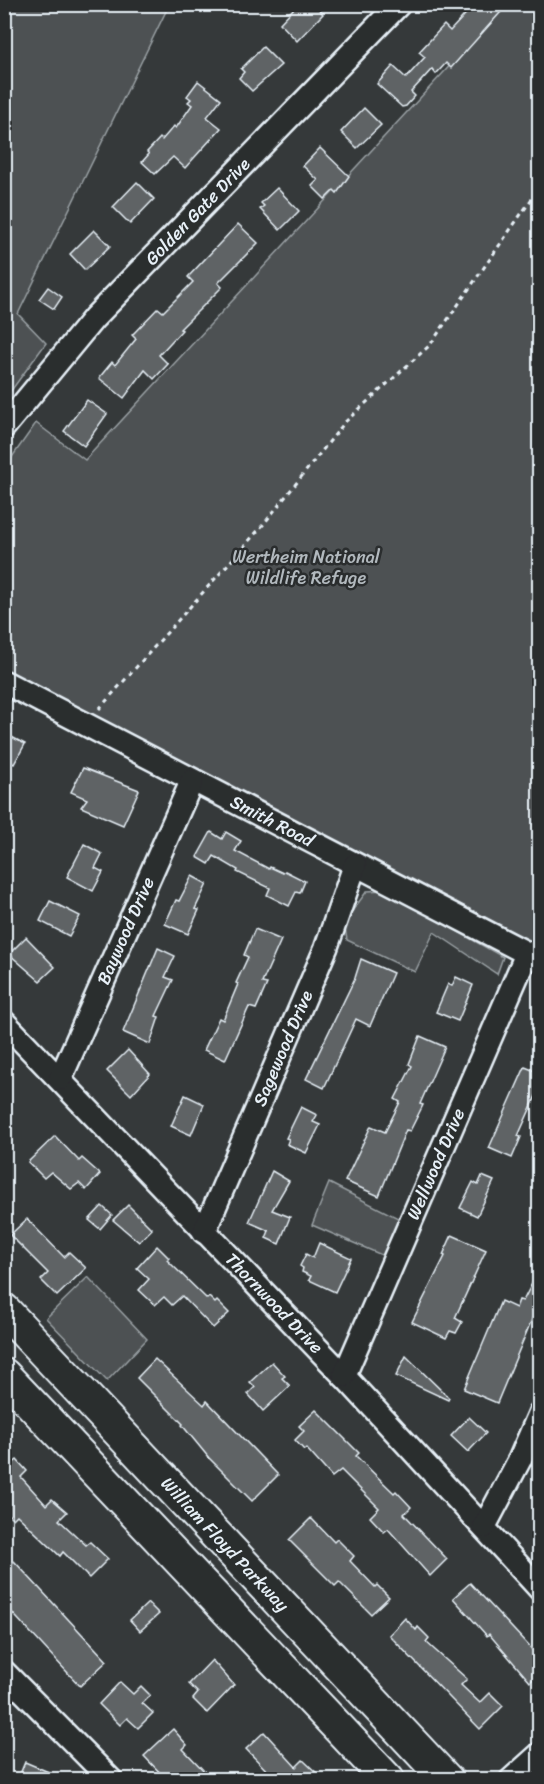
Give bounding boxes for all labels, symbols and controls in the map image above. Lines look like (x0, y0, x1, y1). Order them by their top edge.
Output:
street label: Golden Gate Drive (137, 149, 258, 273)
park label: Wertheim National Wildlife Refuge (232, 541, 381, 594)
street label: Smith Road (224, 786, 321, 857)
street label: Baywood Drive (88, 872, 164, 990)
street label: Sagewood Drive (244, 985, 322, 1111)
street label: Wellwood Drive (397, 1103, 474, 1225)
street label: Thornwood Drive (217, 1245, 331, 1362)
street label: William Floyd Parkway (153, 1469, 298, 1620)

